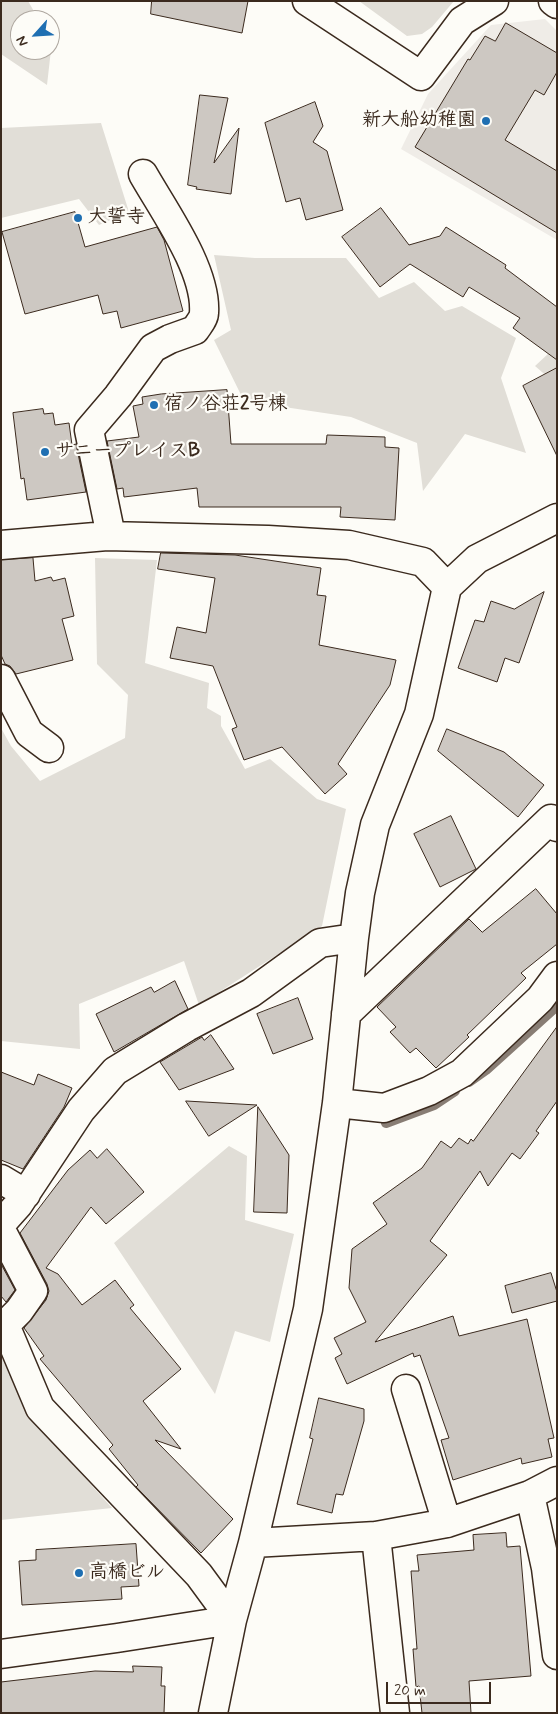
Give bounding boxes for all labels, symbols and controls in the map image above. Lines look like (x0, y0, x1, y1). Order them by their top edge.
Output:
north arrow (10, 10, 60, 60)
text: N (12, 33, 33, 49)
place label: 新大船幼稚園 (362, 110, 476, 132)
marker: 新大船幼稚園 (480, 115, 492, 127)
place label: 大誓寺 (88, 207, 145, 229)
marker: 大誓寺 (72, 212, 84, 224)
place label: 宿ノ谷荘2号棟 (164, 394, 287, 416)
marker: 宿ノ谷荘2号棟 (148, 399, 160, 411)
place label: サニープレイスB (55, 441, 200, 463)
marker: サニープレイスB (39, 446, 51, 458)
place label: 高橋ビル (89, 1562, 165, 1584)
marker: 高橋ビル (73, 1567, 85, 1579)
scale bar (388, 1672, 493, 1704)
text: 20 m (394, 1681, 426, 1701)

